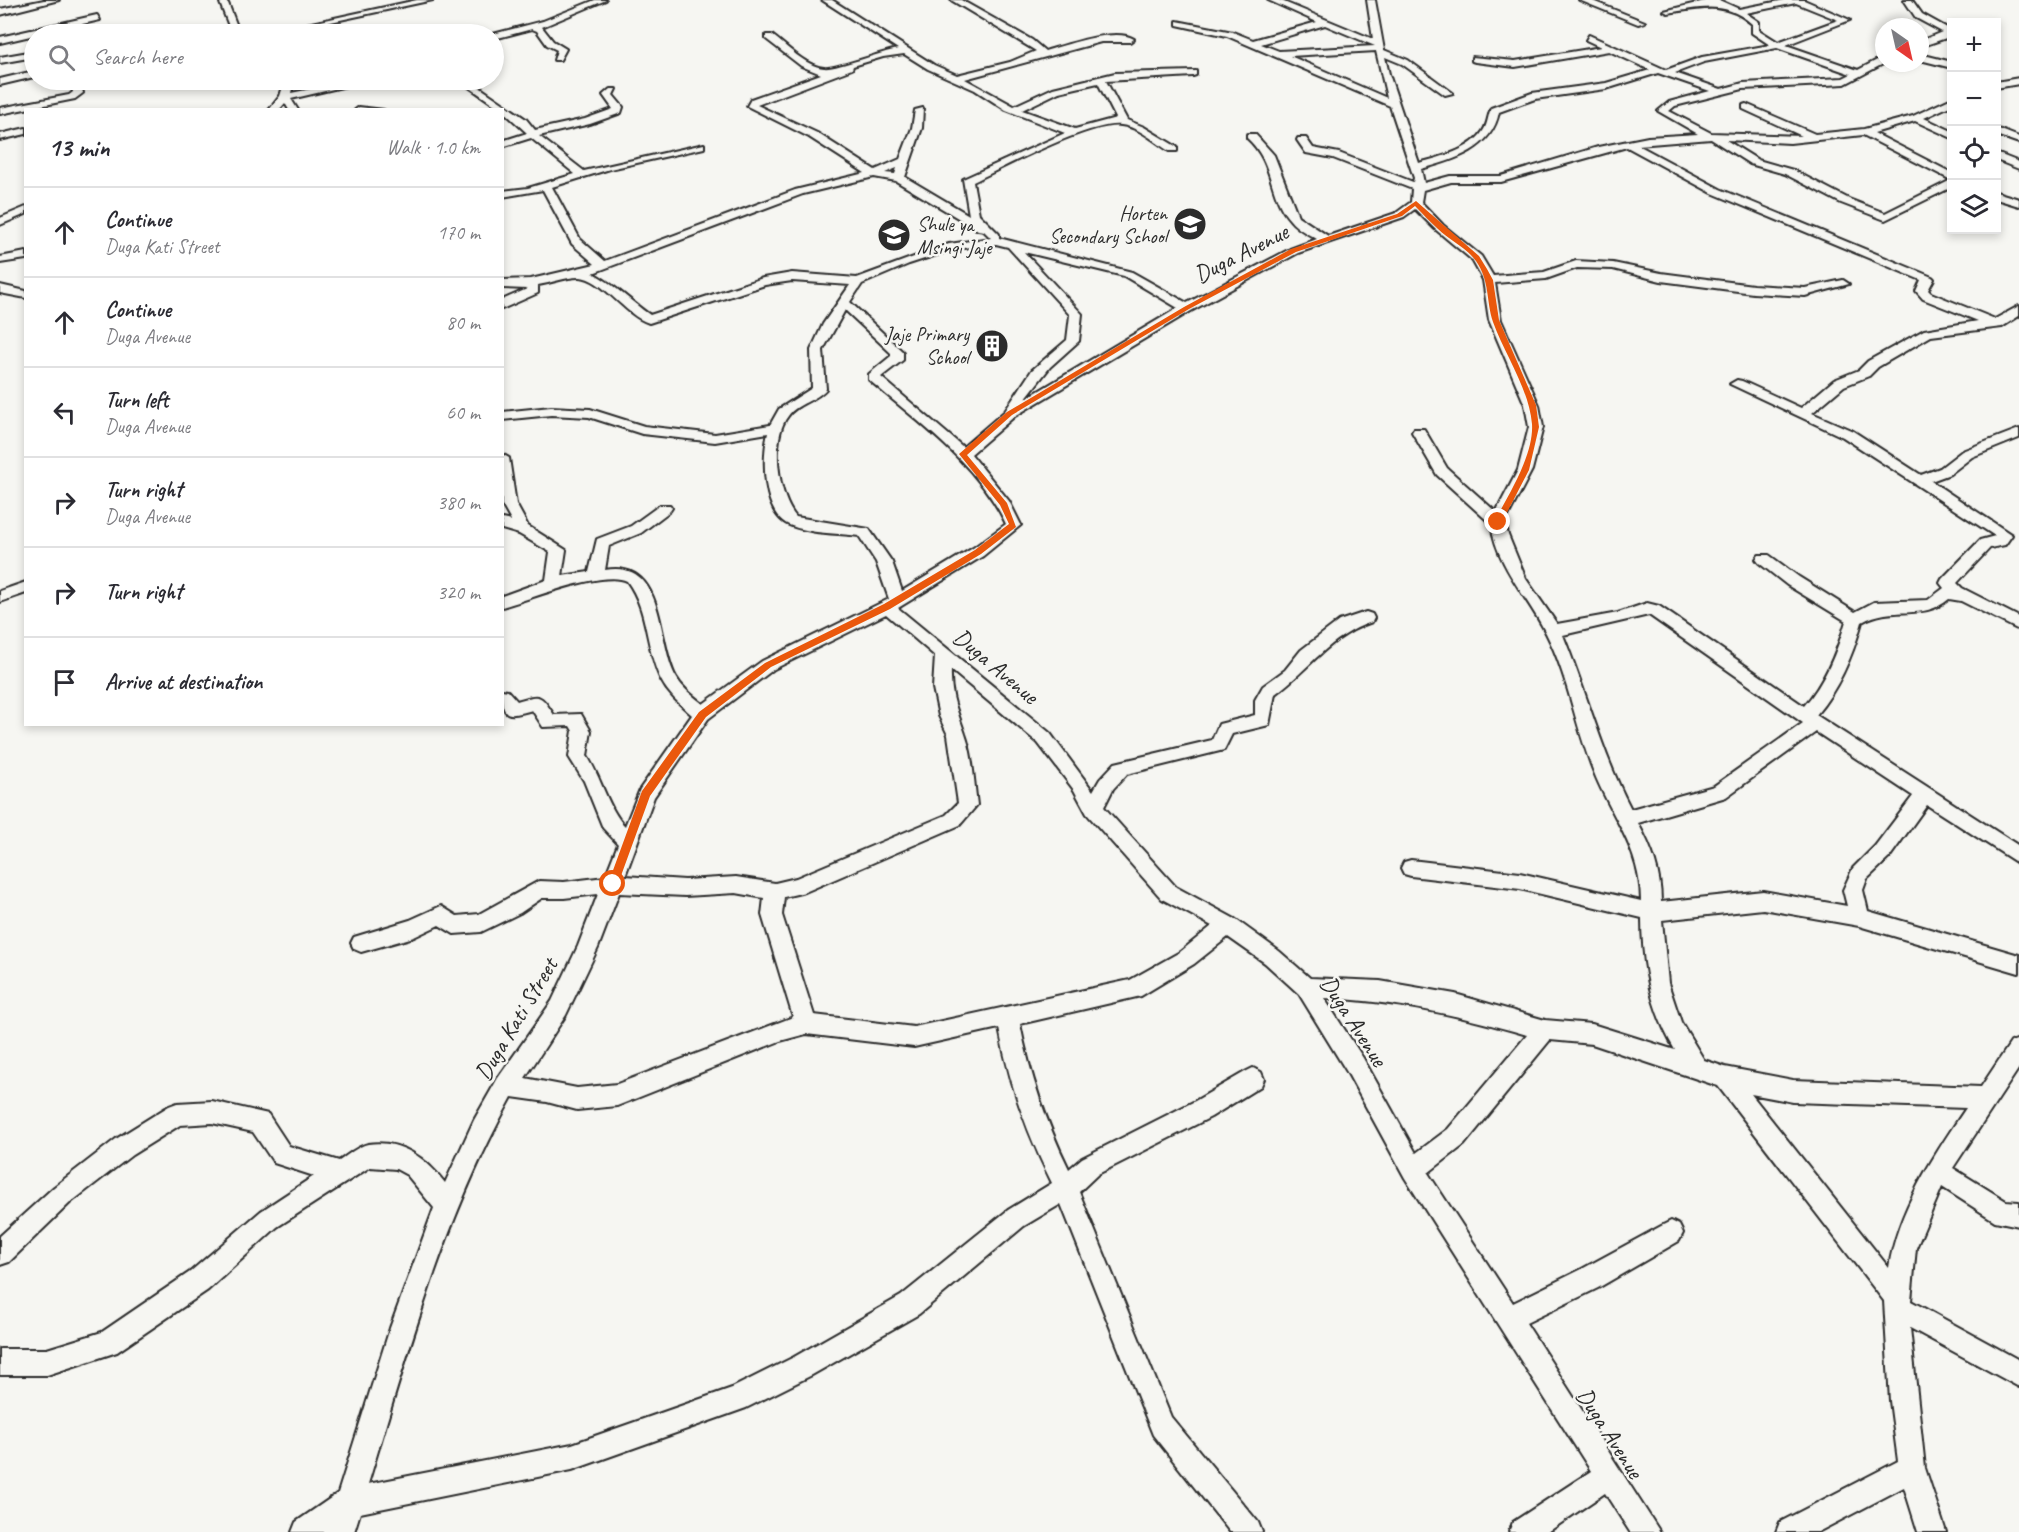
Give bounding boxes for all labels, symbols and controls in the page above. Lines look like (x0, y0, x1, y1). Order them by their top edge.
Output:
north arrow (1875, 18, 1929, 72)
map controls (1947, 18, 2001, 234)
button: + (1947, 18, 2001, 72)
search box (24, 24, 504, 90)
icon: search (45, 41, 78, 74)
text: Search here (93, 43, 183, 71)
button: − (1947, 72, 2001, 126)
button: locate (1947, 126, 2001, 180)
text: 13 min (48, 131, 110, 164)
text: Walk · 1.0 km (386, 135, 480, 160)
button: layers (1947, 180, 2001, 234)
place label: Horten Secondary School (1049, 201, 1171, 249)
text: Continue (105, 206, 171, 234)
school or university icon: Horten Secondary School (1172, 206, 1208, 242)
place label: Shule ya Msingi Jaje (917, 212, 993, 260)
street label: Duga Avenue (1189, 215, 1295, 290)
icon: ahead (48, 216, 81, 249)
school or university icon: Shule ya Msingi Jaje (876, 217, 912, 253)
text: 170 m (437, 220, 480, 245)
text: Duga Kati Street (105, 234, 219, 259)
text: Continue (105, 296, 171, 324)
icon: ahead (48, 306, 81, 339)
text: 80 m (446, 310, 480, 335)
place label: Jaje Primary School (884, 322, 973, 370)
text: Duga Avenue (105, 324, 190, 349)
building icon: Jaje Primary School (974, 328, 1010, 364)
text: Turn left (105, 386, 169, 414)
icon: left (48, 396, 81, 429)
text: 60 m (446, 400, 480, 425)
text: Duga Avenue (105, 414, 190, 439)
text: Turn right (105, 476, 182, 504)
icon: right (48, 486, 81, 519)
text: 380 m (437, 490, 480, 515)
text: Duga Avenue (105, 504, 190, 529)
route end (1484, 508, 1510, 534)
icon: right (48, 576, 81, 609)
text: Turn right (105, 578, 182, 606)
text: 320 m (437, 580, 480, 605)
street label: Duga Avenue (947, 622, 1046, 712)
icon: arrive (48, 666, 81, 699)
text: Arrive at destination (105, 668, 262, 696)
route start (599, 870, 625, 896)
street label: Duga Kati Street (468, 951, 565, 1086)
street label: Duga Avenue (1314, 970, 1396, 1074)
street label: Duga Avenue (1570, 1382, 1652, 1486)

